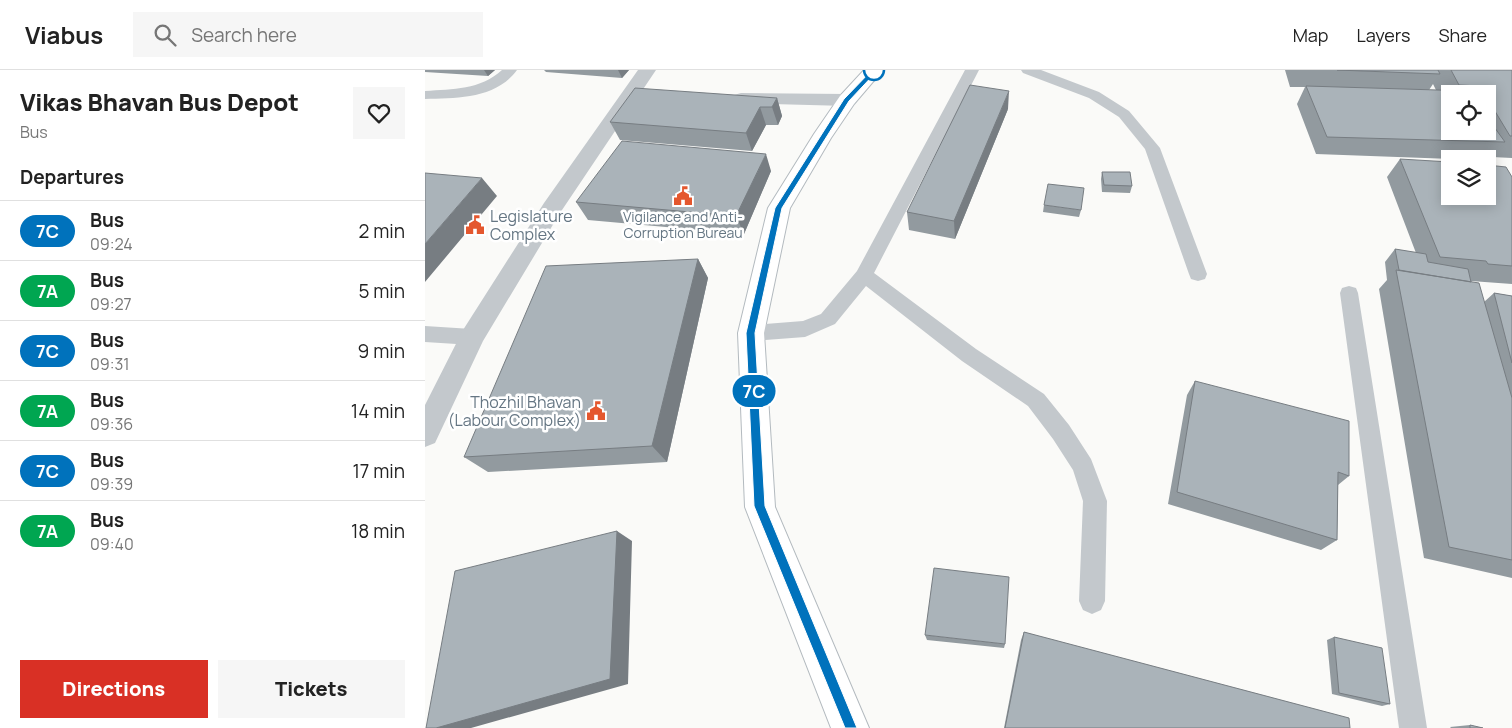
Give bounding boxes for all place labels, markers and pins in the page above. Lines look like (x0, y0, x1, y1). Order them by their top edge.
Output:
unlabelled marker (863, 59, 885, 81)
public building icon: Vigilance and Anti- Corruption Bureau (672, 185, 694, 207)
place label: Legislature Complex (490, 205, 573, 245)
place label: Vigilance and Anti- Corruption Bureau (623, 207, 743, 242)
public building icon: Legislature Complex (464, 214, 486, 236)
place label: Thozhil Bhavan (Labour Complex) (448, 391, 581, 431)
public building icon: Thozhil Bhavan (Labour Complex) (585, 400, 607, 422)

